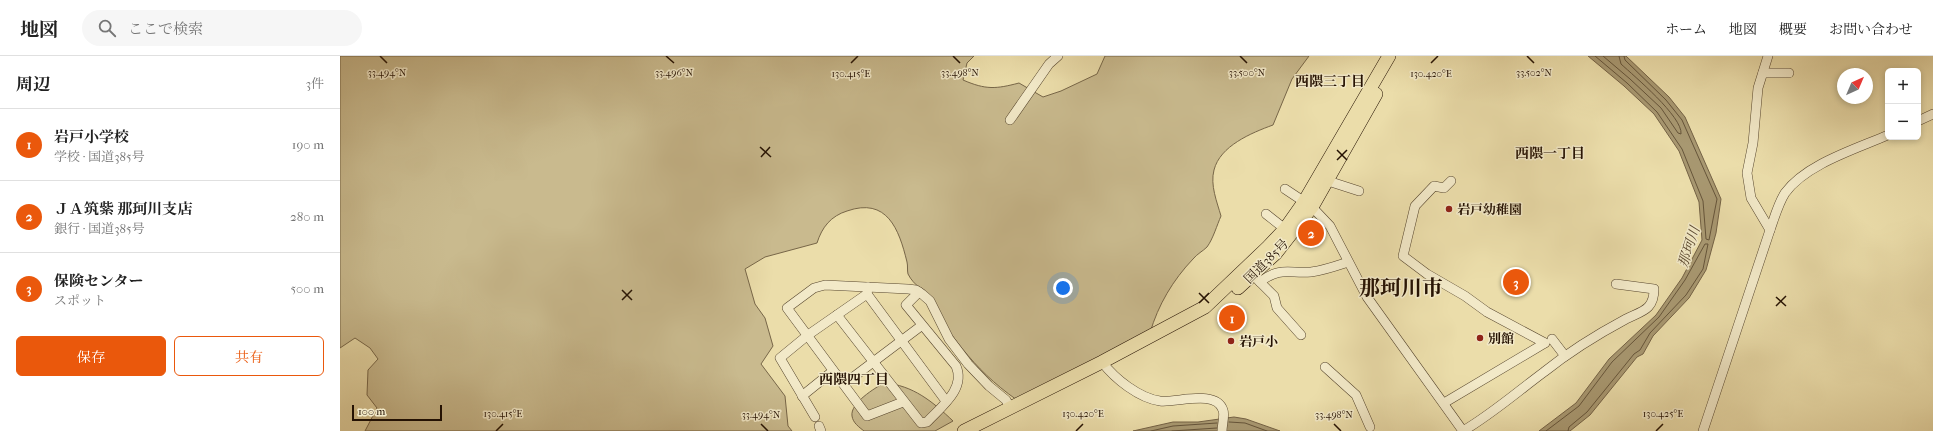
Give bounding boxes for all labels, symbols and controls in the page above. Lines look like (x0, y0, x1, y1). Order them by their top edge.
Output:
search box (82, 10, 362, 46)
icon: search (96, 17, 118, 39)
text: 地図 (20, 19, 58, 41)
text: ここで検索 (128, 20, 203, 38)
text: ホーム (1665, 21, 1707, 38)
text: 地図 (1729, 21, 1757, 38)
text: 概要 (1779, 21, 1807, 38)
text: お問い合わせ (1829, 21, 1913, 38)
text: 33.494°N (368, 67, 407, 79)
text: 33.496°N (655, 67, 694, 79)
text: 33.498°N (941, 67, 979, 79)
text: 33.500°N (1229, 67, 1266, 79)
text: 33.502°N (1516, 67, 1552, 79)
text: 130.415°E (832, 68, 870, 80)
text: 130.420°E (1410, 68, 1452, 80)
north arrow (1837, 68, 1873, 104)
map controls (1885, 68, 1921, 140)
button: + (1885, 68, 1921, 104)
district label: 西隈三丁目 (1295, 73, 1365, 90)
text: 周辺 (16, 74, 50, 94)
text: 3件 (306, 76, 324, 91)
button: − (1885, 104, 1921, 140)
text: 岩戸小学校 (54, 128, 129, 146)
text: 1 (27, 137, 31, 152)
text: 190 m (292, 137, 324, 152)
district label: 西隈一丁目 (1515, 145, 1585, 162)
text: 学校 · 国道385号 (54, 149, 145, 164)
text: ＪＡ筑紫 那珂川支店 (54, 200, 192, 218)
place label: 岩戸幼稚園 (1457, 202, 1522, 217)
marker: 岩戸幼稚園 (1444, 204, 1454, 214)
text: 2 (26, 209, 32, 224)
text: 280 m (290, 209, 324, 224)
pin: 2 (1298, 218, 1324, 248)
text: 銀行 · 国道385号 (54, 221, 145, 236)
water label: 那珂川 (1674, 222, 1704, 270)
street label: 国道385号 (1241, 236, 1291, 286)
pin: 3 (1503, 267, 1529, 297)
text: 保険センター (54, 272, 143, 290)
district label: 那珂川市 (1359, 276, 1443, 300)
your location (1053, 278, 1073, 298)
text: 3 (26, 281, 32, 296)
text: 500 m (290, 281, 324, 296)
text: スポット (54, 293, 106, 308)
pin: 1 (1219, 303, 1245, 333)
place label: 別館 (1488, 331, 1514, 346)
marker: 別館 (1475, 333, 1485, 343)
place label: 岩戸小 (1239, 334, 1278, 349)
button: 保存 (16, 336, 166, 376)
button: 共有 (174, 336, 324, 376)
marker: 岩戸小 (1226, 336, 1236, 346)
district label: 西隈四丁目 (819, 371, 889, 388)
scale bar (352, 403, 442, 422)
text: 100 m (358, 405, 386, 418)
text: 130.415°E (484, 408, 522, 420)
text: 130.420°E (1062, 408, 1104, 420)
text: 130.425°E (1643, 408, 1683, 420)
text: 33.494°N (742, 409, 781, 421)
text: 33.498°N (1315, 409, 1353, 421)

